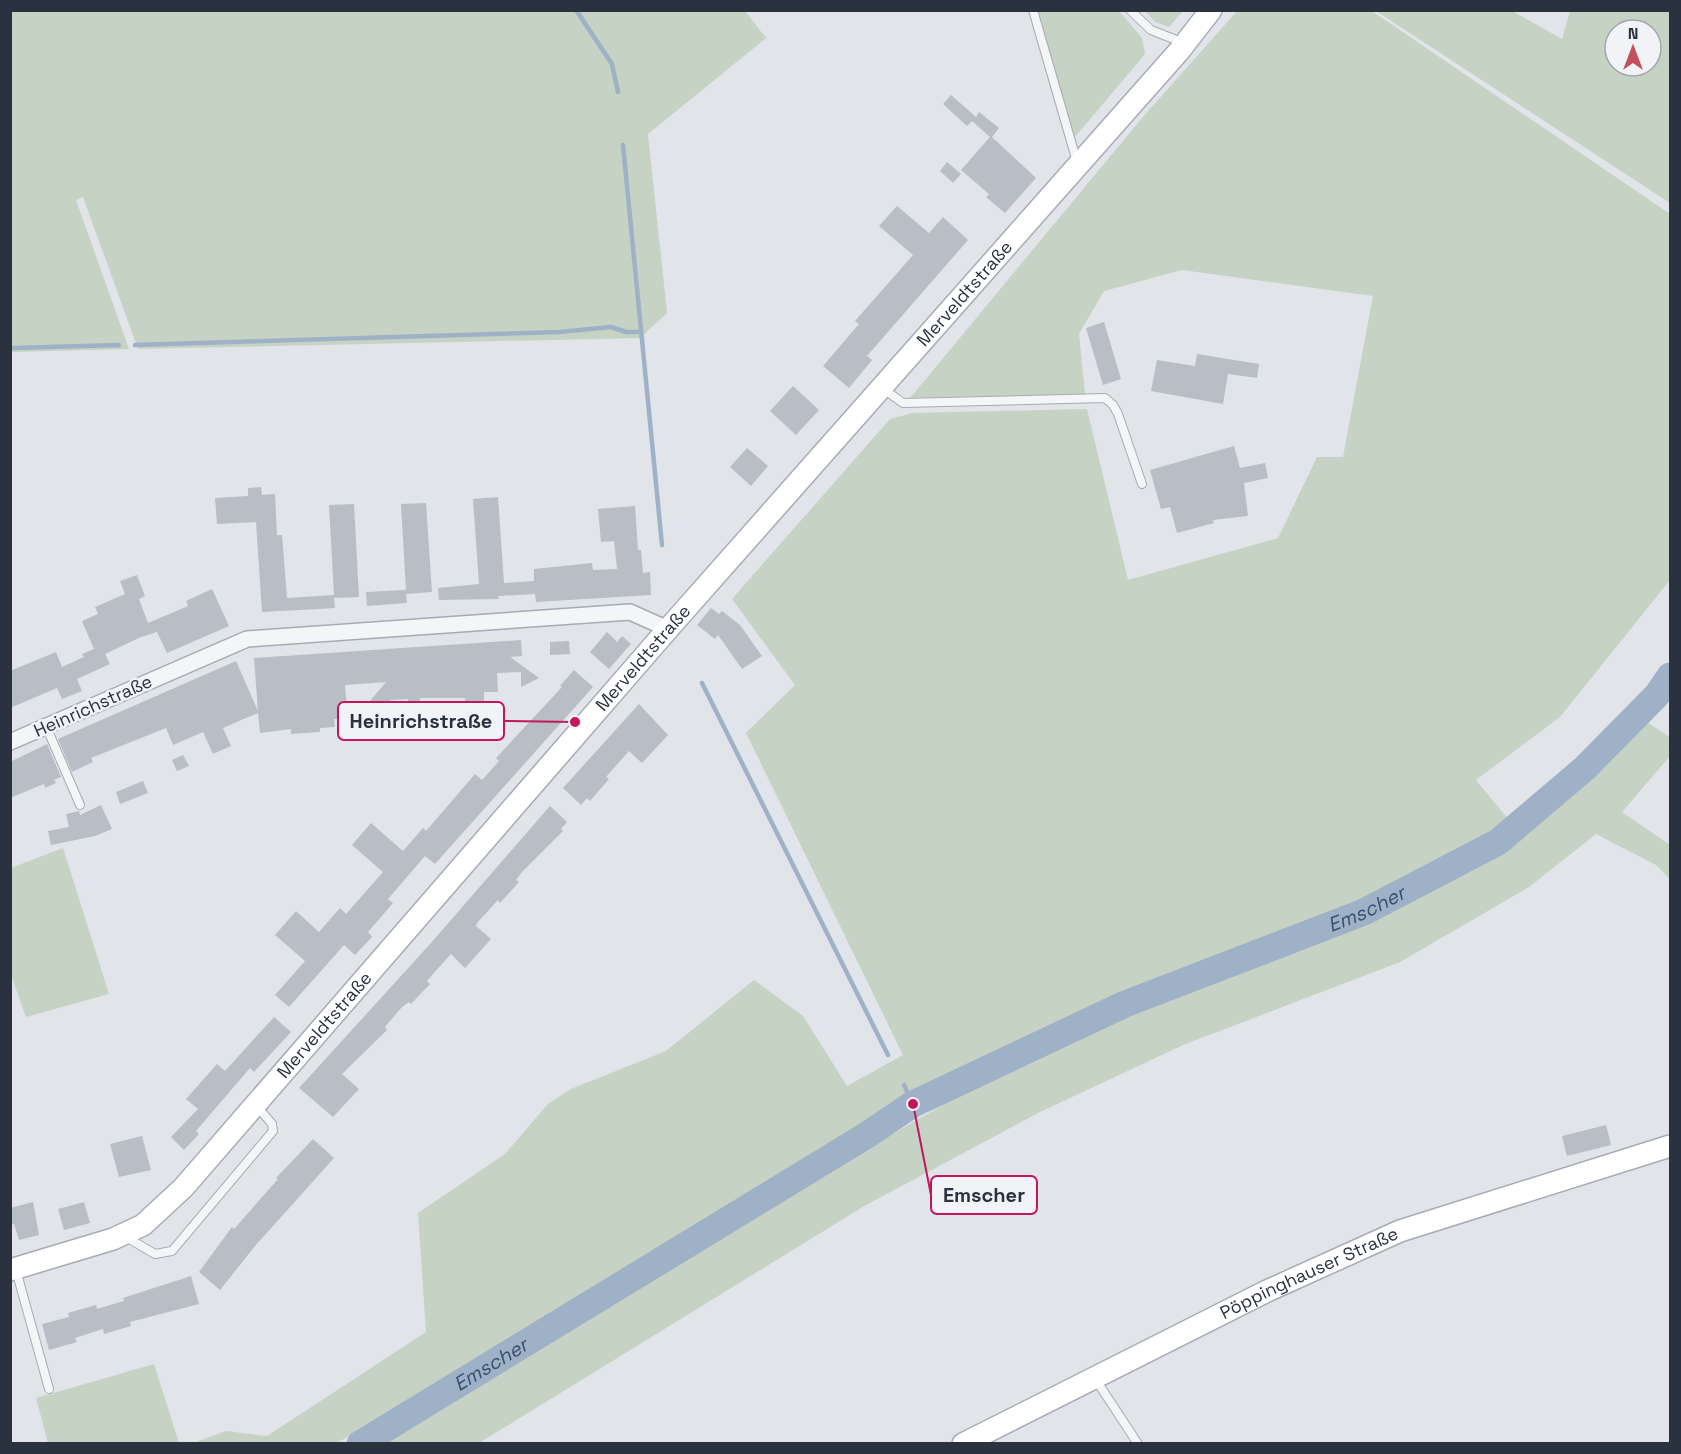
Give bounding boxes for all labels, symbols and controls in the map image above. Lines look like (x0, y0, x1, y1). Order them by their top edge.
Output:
north arrow (1603, 18, 1663, 78)
text: N (1628, 23, 1638, 44)
street label: Merveldtstraße (911, 236, 1017, 351)
street label: Merveldtstraße (590, 600, 695, 716)
street label: Heinrichstraße (30, 669, 156, 742)
callout: Heinrichstraße (338, 702, 504, 740)
text: Heinrichstraße (350, 708, 492, 734)
water label: Emscher (1324, 879, 1412, 938)
street label: Merveldtstraße (272, 967, 377, 1083)
callout: Emscher (931, 1176, 1037, 1214)
text: Emscher (943, 1182, 1025, 1208)
street label: Pöppinghauser Straße (1216, 1221, 1401, 1324)
water label: Emscher (449, 1330, 535, 1397)

